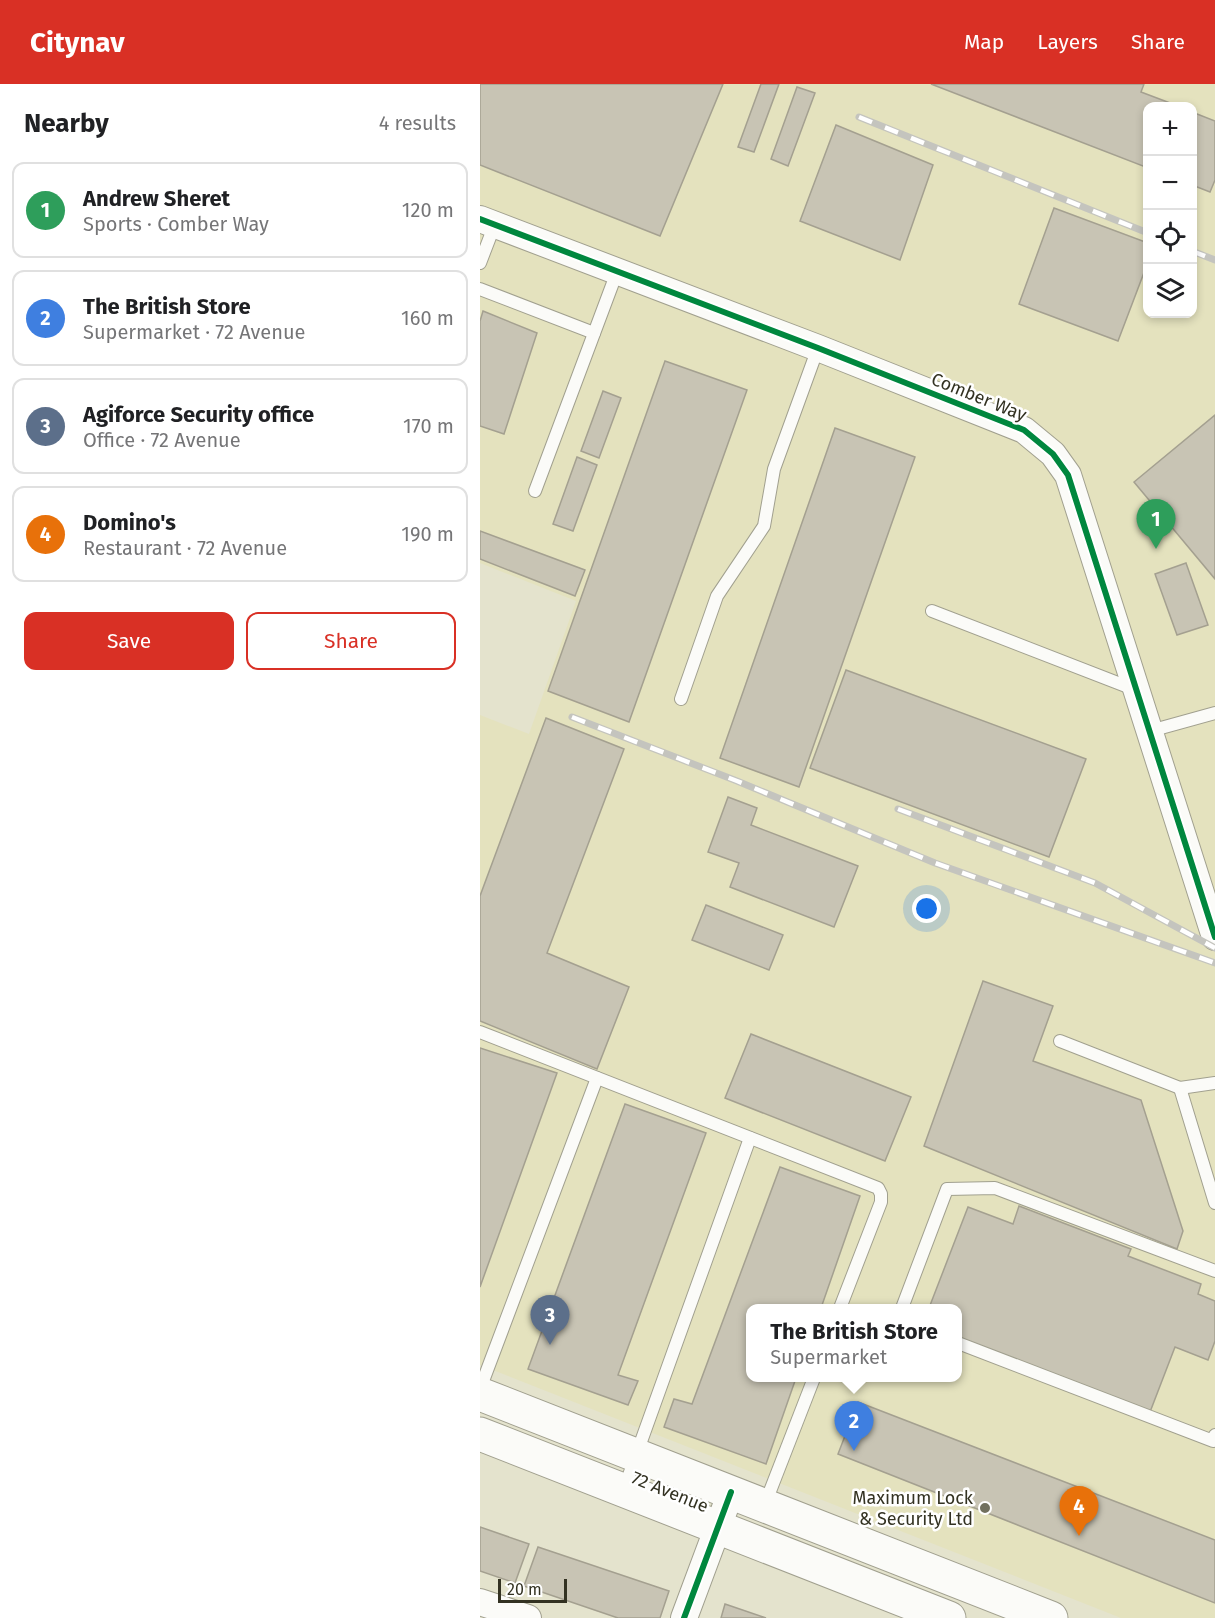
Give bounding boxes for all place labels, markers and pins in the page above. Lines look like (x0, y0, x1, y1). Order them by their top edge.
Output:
pin: 1 (1136, 500, 1176, 549)
pin: 3 (530, 1296, 570, 1345)
pin: 2 (834, 1402, 874, 1451)
pin: 4 (1060, 1486, 1098, 1536)
place label: Maximum Lock & Security Ltd (852, 1487, 974, 1530)
marker: Maximum Lock & Security Ltd (978, 1501, 992, 1515)

